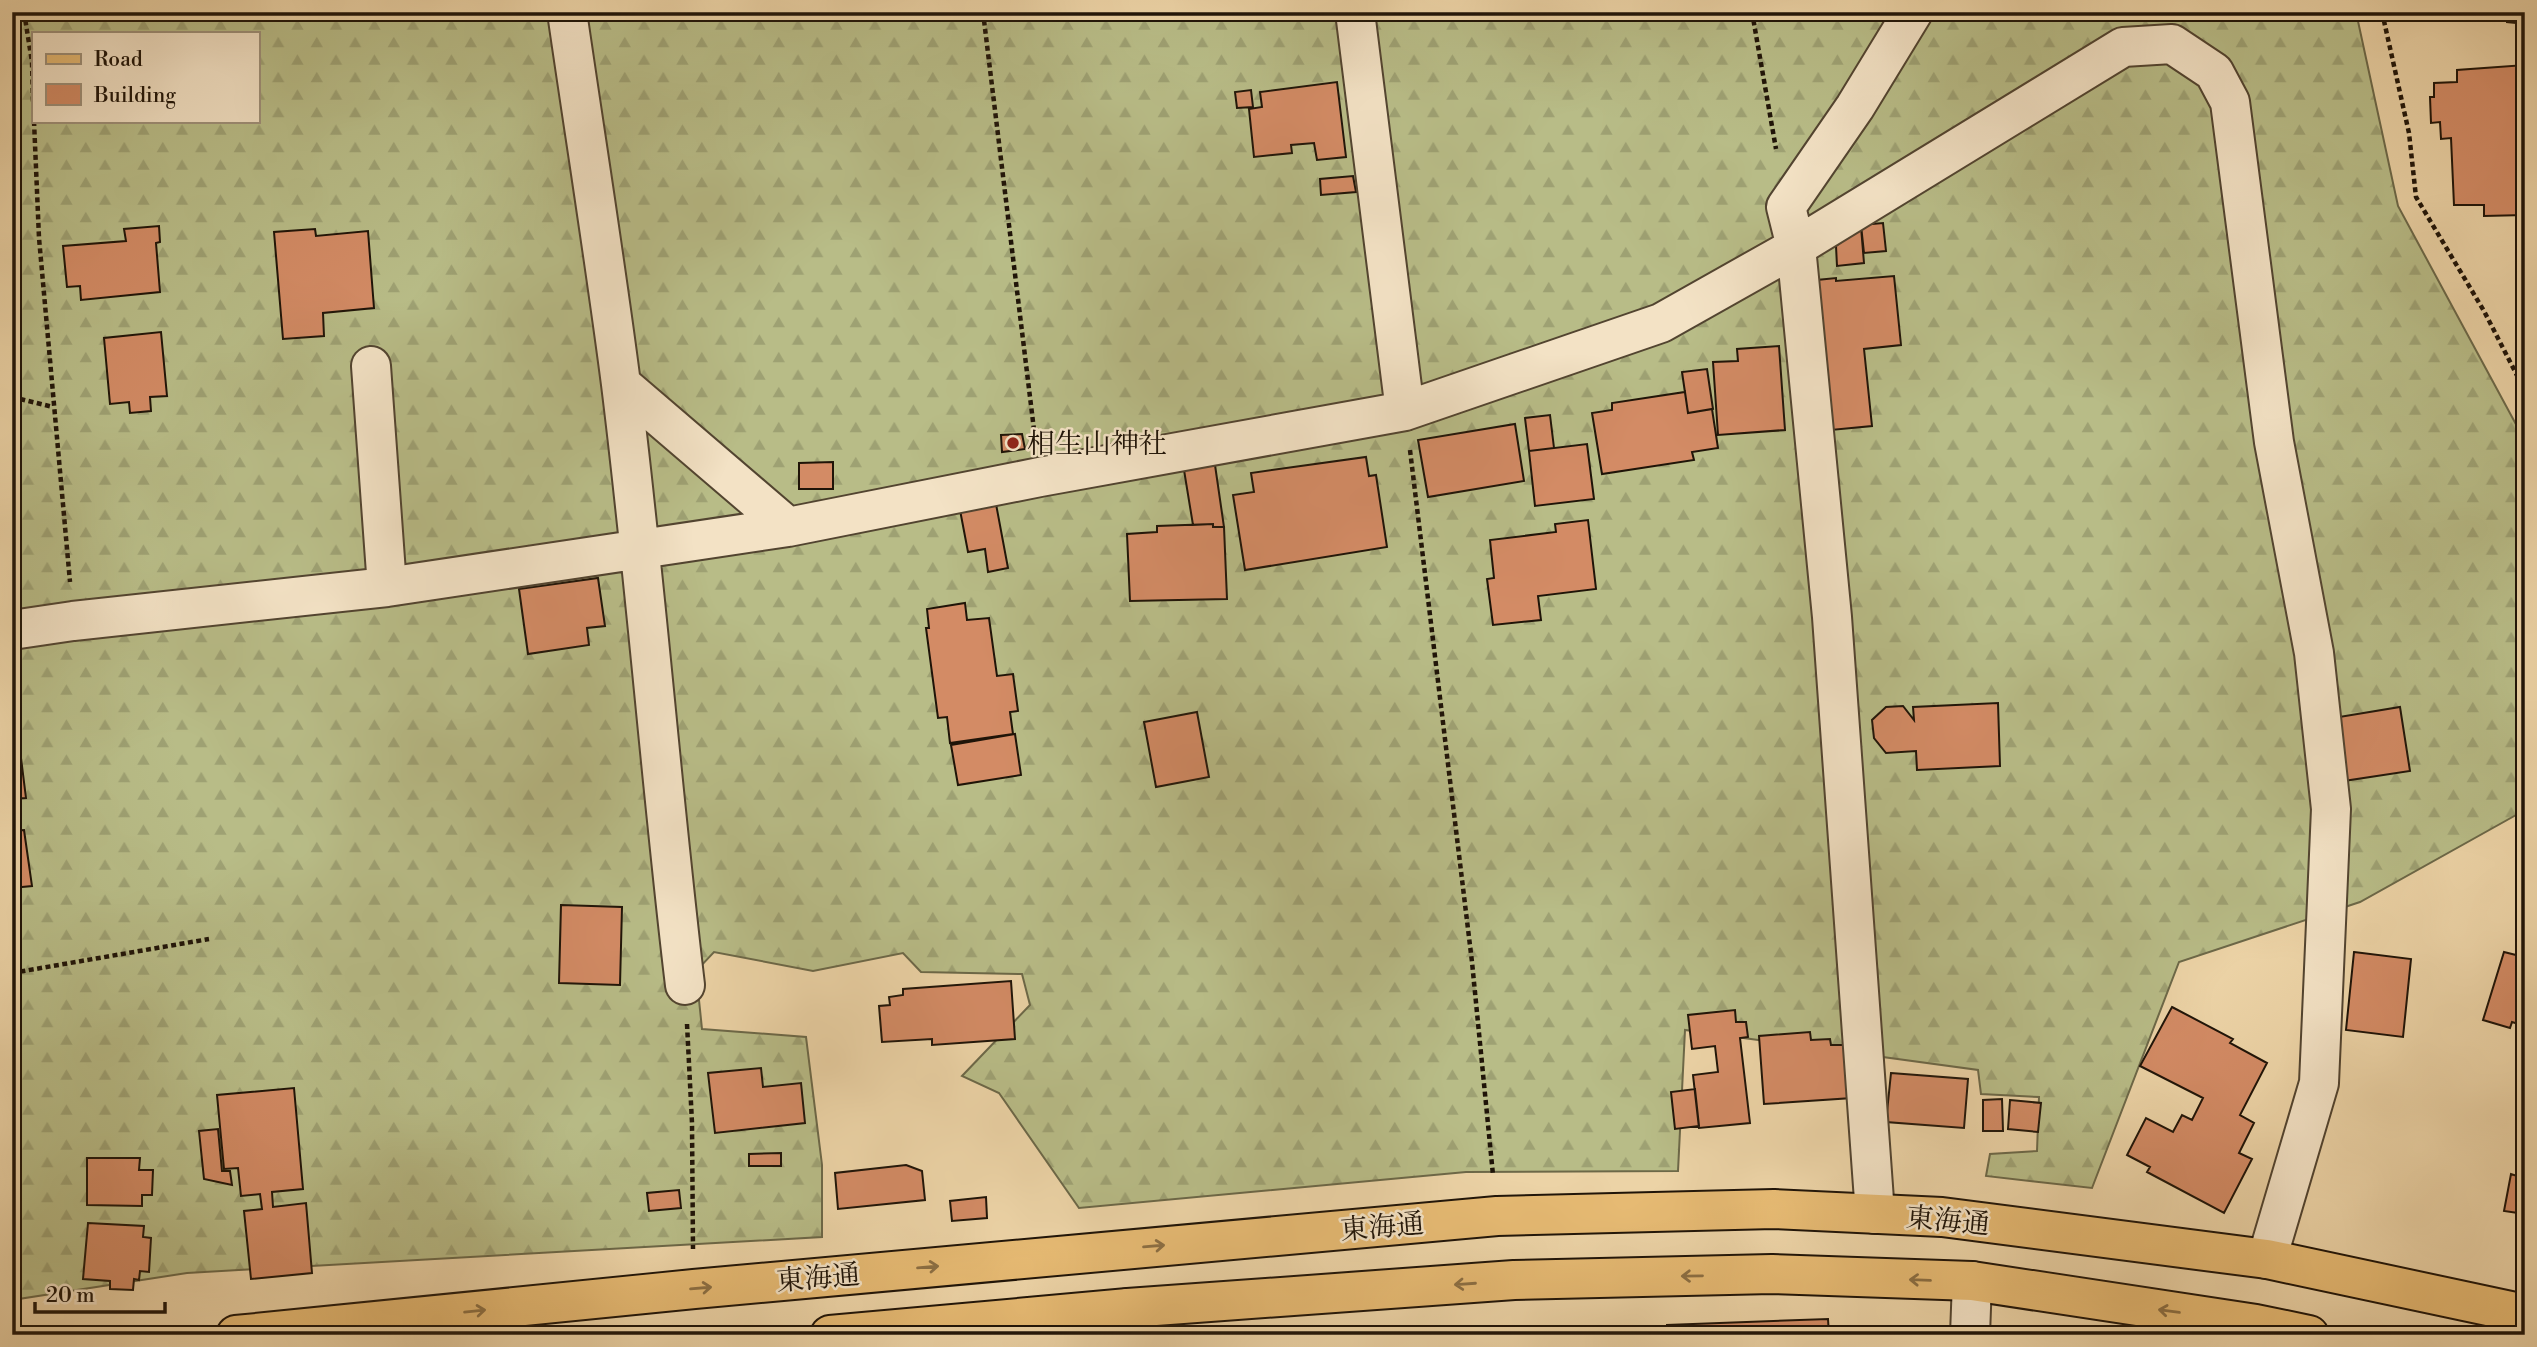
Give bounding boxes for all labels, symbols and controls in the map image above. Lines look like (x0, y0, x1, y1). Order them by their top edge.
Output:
legend (32, 32, 259, 122)
text: Road (94, 47, 143, 73)
text: Building (93, 83, 176, 109)
place label: 相生山神社 (1027, 427, 1167, 462)
marker: 相生山神社 (1005, 435, 1021, 451)
street label: 東海通 (1904, 1200, 1991, 1243)
street label: 東海通 (1339, 1206, 1426, 1249)
one-way arrow (1142, 1239, 1165, 1252)
street label: 東海通 (775, 1257, 862, 1300)
one-way arrow (916, 1260, 938, 1273)
one-way arrow (1681, 1269, 1704, 1283)
scale bar (35, 1270, 164, 1314)
one-way arrow (1908, 1273, 1931, 1286)
one-way arrow (1454, 1277, 1477, 1290)
one-way arrow (689, 1281, 712, 1294)
text: 20 m (46, 1283, 95, 1309)
one-way arrow (463, 1304, 485, 1317)
one-way arrow (2159, 1304, 2181, 1317)

